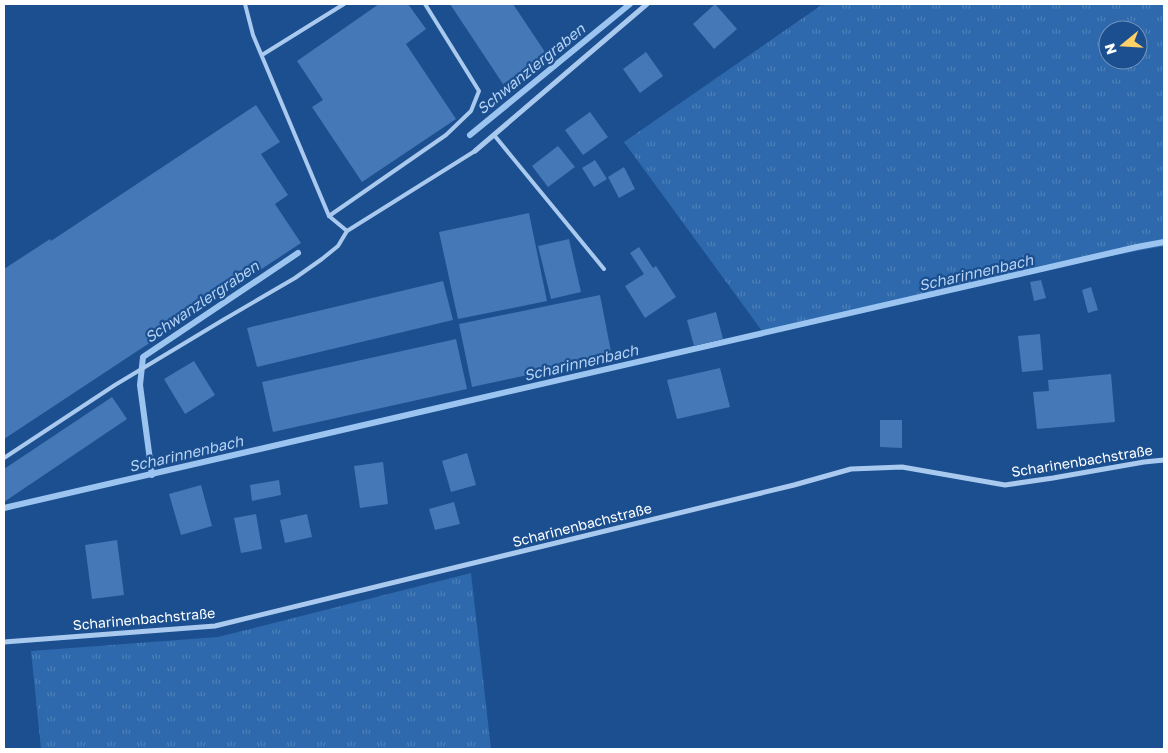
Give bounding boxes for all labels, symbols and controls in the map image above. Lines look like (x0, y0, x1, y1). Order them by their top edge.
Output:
water label: Schwanzlergraben (473, 19, 589, 118)
north arrow (1098, 20, 1148, 70)
text: N (1100, 41, 1120, 57)
water label: Scharinnenbach (917, 250, 1035, 294)
water label: Schwanzlergraben (141, 256, 263, 347)
water label: Scharinnenbach (522, 340, 640, 384)
water label: Scharinnenbach (127, 431, 245, 475)
street label: Scharinenbachstraße (1010, 441, 1154, 480)
street label: Scharinenbachstraße (510, 499, 653, 550)
street label: Scharinenbachstraße (72, 604, 216, 633)

